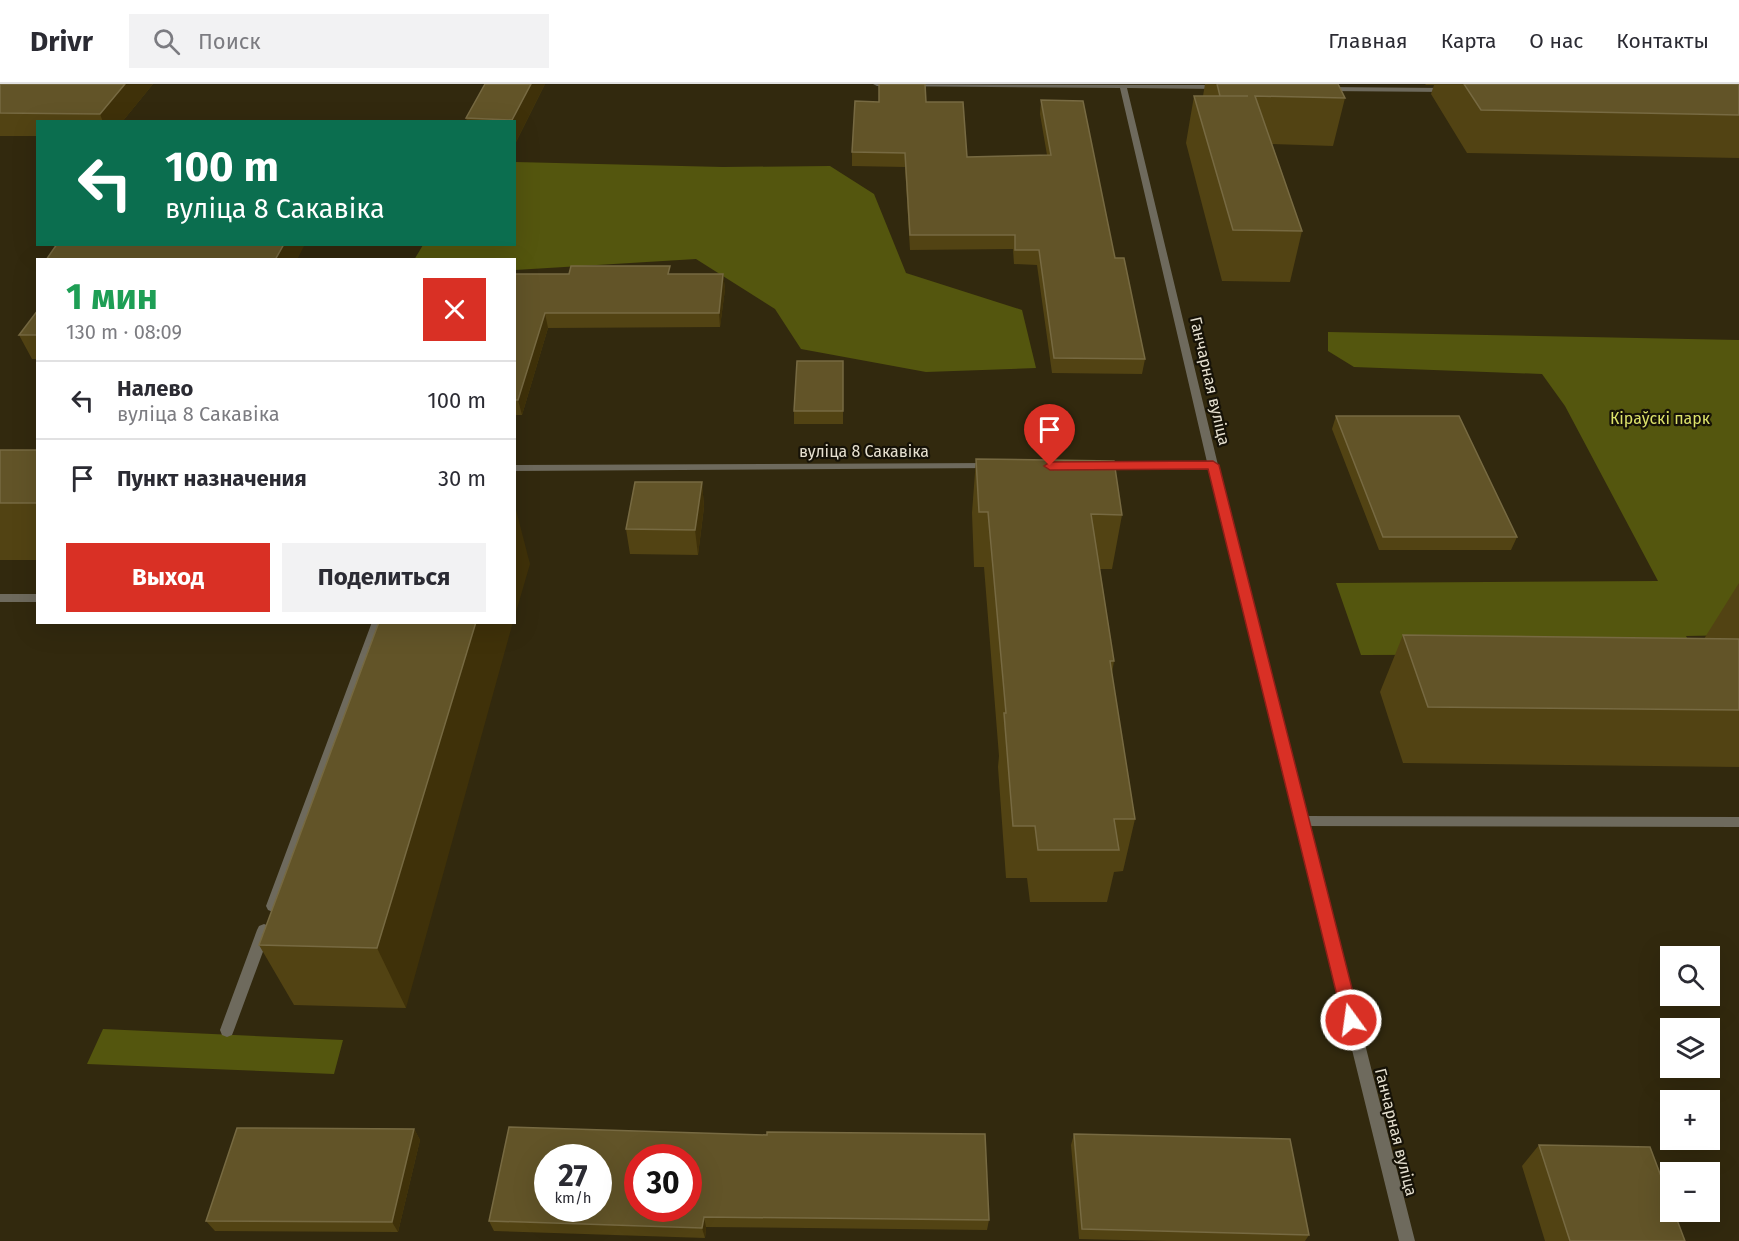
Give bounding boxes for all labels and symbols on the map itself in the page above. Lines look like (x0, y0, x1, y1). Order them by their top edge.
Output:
street label: Ганчарная вуліца (1186, 315, 1234, 447)
pin (1024, 404, 1075, 466)
park label: Кіраўскі парк (1610, 409, 1711, 428)
street label: вуліца 8 Сакавіка (799, 442, 929, 461)
position arrow (1319, 988, 1383, 1052)
street label: Ганчарная вуліца (1371, 1066, 1421, 1198)
speed limit sign: 30 (624, 1144, 702, 1222)

